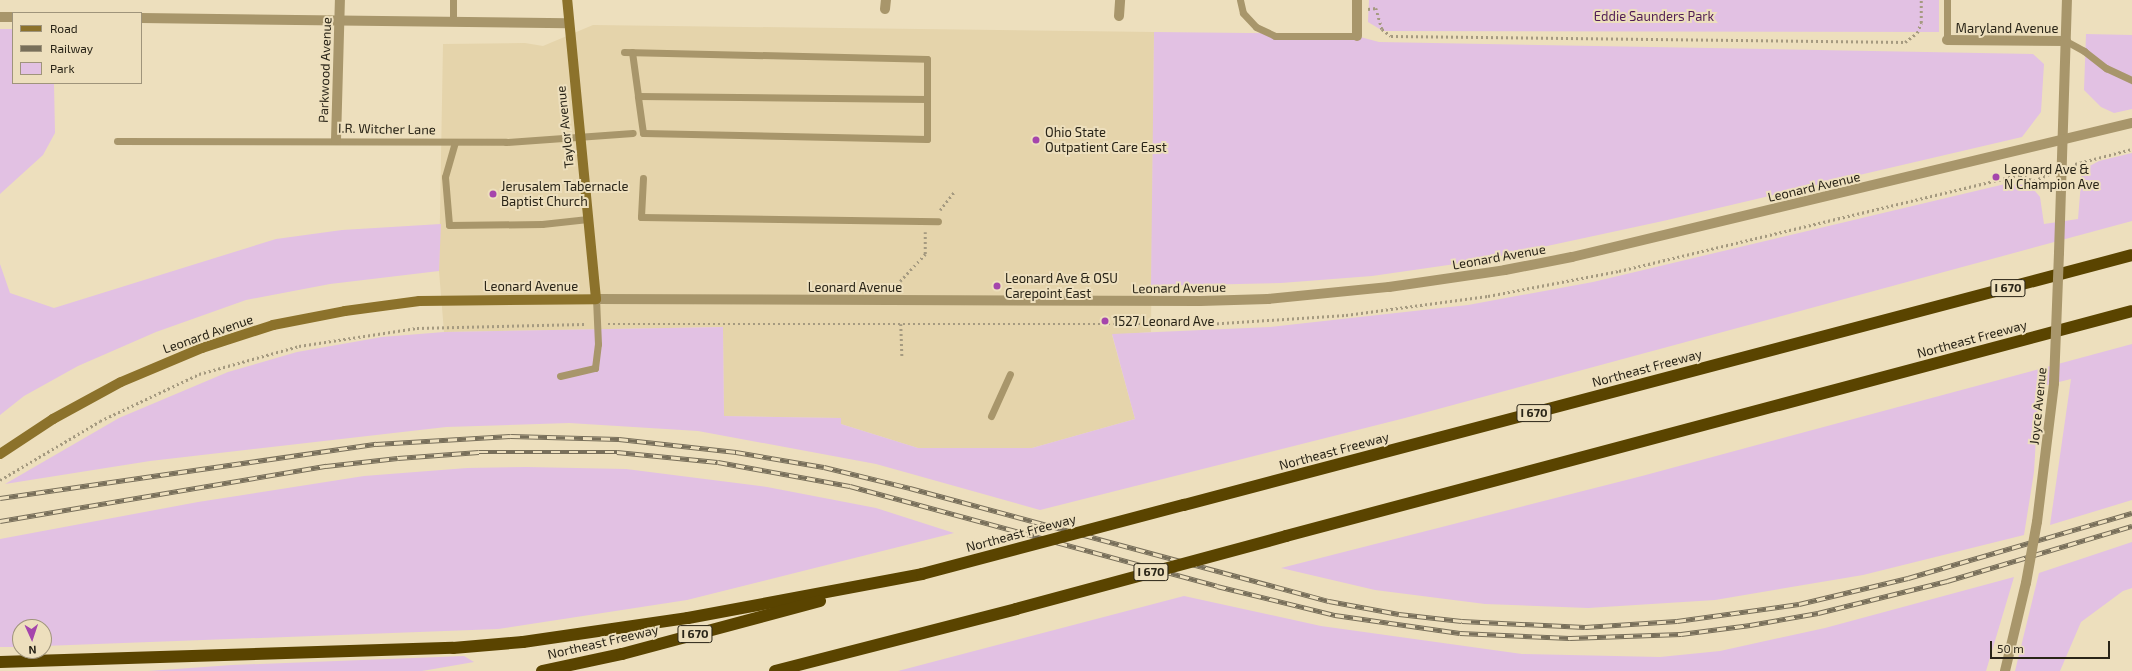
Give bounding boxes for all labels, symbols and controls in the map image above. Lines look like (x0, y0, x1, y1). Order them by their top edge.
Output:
park label: Eddie Saunders Park (1594, 8, 1714, 24)
legend (12, 12, 142, 84)
street label: Parkwood Avenue (315, 17, 335, 123)
street label: Maryland Avenue (1955, 20, 2059, 36)
text: Road (50, 21, 78, 35)
text: Railway (50, 41, 93, 55)
text: Park (50, 61, 75, 75)
street label: Taylor Avenue (553, 85, 577, 169)
street label: I.R. Witcher Lane (338, 120, 436, 138)
place label: Ohio State Outpatient Care East (1045, 125, 1167, 156)
marker: Ohio State Outpatient Care East (1030, 134, 1042, 146)
place label: Leonard Ave & N Champion Ave (2004, 162, 2100, 193)
street label: Leonard Avenue (1766, 169, 1862, 205)
marker: Leonard Ave & N Champion Ave (1991, 172, 2001, 182)
place label: Jerusalem Tabernacle Baptist Church (501, 179, 629, 210)
marker: Jerusalem Tabernacle Baptist Church (488, 189, 498, 199)
street label: Leonard Avenue (1451, 241, 1547, 273)
place label: Leonard Ave & OSU Carepoint East (1005, 271, 1118, 302)
street label: Leonard Avenue (484, 278, 578, 294)
road number: I 670 (1990, 278, 2026, 298)
street label: Leonard Avenue (808, 279, 902, 295)
street label: Leonard Avenue (1132, 279, 1226, 297)
marker: Leonard Ave & OSU Carepoint East (992, 281, 1002, 291)
street label: Leonard Avenue (161, 311, 255, 357)
place label: 1527 Leonard Ave (1113, 313, 1215, 329)
marker: 1527 Leonard Ave (1100, 316, 1110, 326)
street label: Northeast Freeway (1915, 317, 2029, 361)
street label: Northeast Freeway (1590, 346, 1704, 390)
street label: Joyce Avenue (2026, 366, 2050, 446)
road number: I 670 (1516, 403, 1552, 423)
street label: Northeast Freeway (1277, 429, 1391, 473)
street label: Northeast Freeway (964, 511, 1078, 555)
road number: I 670 (1133, 562, 1169, 582)
north arrow (12, 619, 52, 659)
street label: Northeast Freeway (546, 622, 660, 662)
road number: I 670 (677, 624, 713, 644)
scale bar (1992, 633, 2112, 659)
text: 50 m (1997, 641, 2024, 655)
text: N (28, 644, 37, 657)

